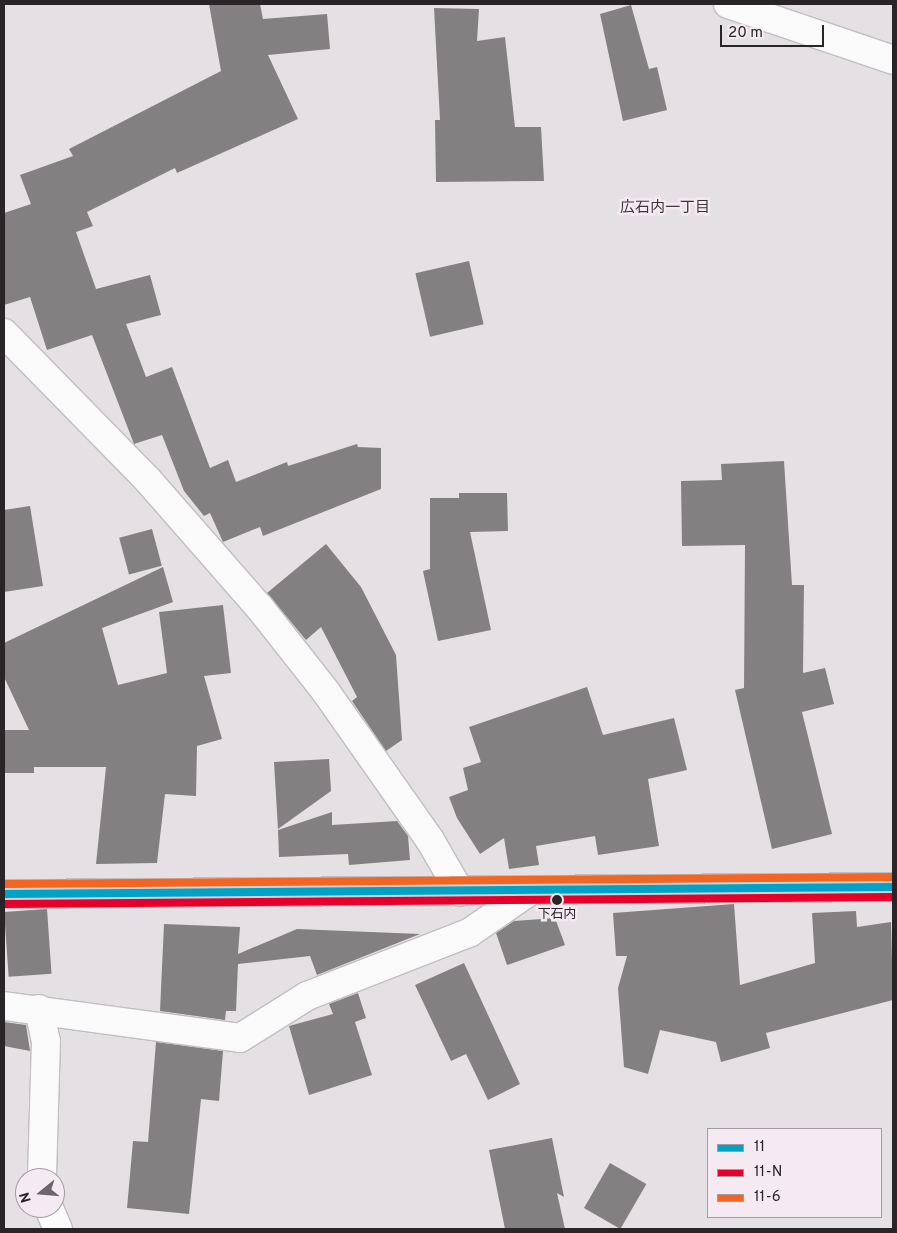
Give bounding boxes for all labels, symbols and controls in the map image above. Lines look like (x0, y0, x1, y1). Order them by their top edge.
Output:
scale bar (722, 15, 826, 47)
text: 20 m (728, 24, 763, 43)
district label: 広石内一丁目 (620, 200, 710, 218)
marker: 下石内 (552, 895, 562, 905)
place label: 下石内 (538, 907, 576, 923)
legend (707, 1128, 882, 1218)
text: 11 (754, 1138, 765, 1157)
text: 11-N (754, 1163, 782, 1182)
north arrow (15, 1168, 65, 1218)
text: 11-6 (754, 1188, 781, 1207)
text: N (17, 1190, 36, 1205)

